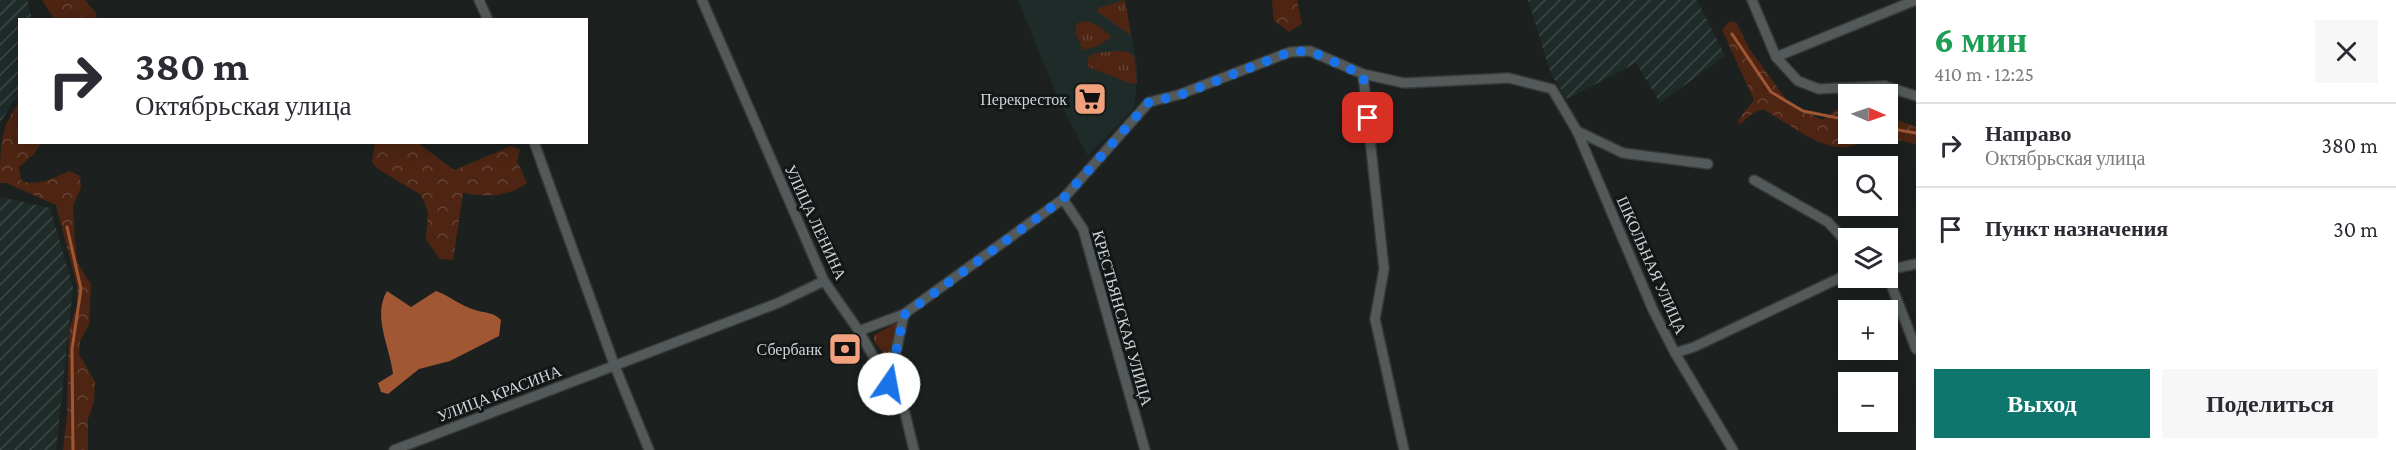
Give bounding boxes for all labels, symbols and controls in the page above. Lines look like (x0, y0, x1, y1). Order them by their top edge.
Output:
text: 6 мин (1934, 20, 2027, 60)
button: close (2315, 20, 2378, 83)
icon: right (36, 42, 114, 120)
text: 380 m (135, 42, 249, 89)
text: 410 m · 12:25 (1934, 63, 2034, 85)
supermarket icon: Перекресток (1072, 81, 1108, 117)
north arrow (1838, 84, 1898, 144)
map controls (1838, 84, 1898, 432)
text: Октябрьская улица (135, 91, 352, 121)
place label: Перекресток (980, 91, 1067, 109)
pin (1342, 92, 1393, 143)
icon: arrive (1351, 101, 1384, 134)
text: Направо (1985, 121, 2071, 146)
icon: right (1934, 129, 1967, 162)
text: 380 m (2321, 133, 2378, 158)
text: Октябрьская улица (1985, 147, 2145, 169)
button: search (1838, 156, 1898, 216)
street label: УЛИЦА ЛЕНИНА (781, 162, 850, 283)
street label: ШКОЛЬНАЯ УЛИЦА (1613, 194, 1690, 338)
icon: arrive (1934, 213, 1967, 246)
text: Пункт назначения (1985, 216, 2168, 241)
text: 30 m (2333, 217, 2378, 242)
street label: КРЕСТЬЯНСКАЯ УЛИЦА (1088, 228, 1156, 409)
button: layers (1838, 228, 1898, 288)
button: + (1838, 300, 1898, 360)
bank icon: Сбербанк (827, 331, 863, 367)
place label: Сбербанк (757, 341, 822, 359)
position arrow (857, 352, 921, 416)
street label: УЛИЦА КРАСИНА (435, 362, 564, 426)
button: Выход (1934, 369, 2150, 438)
button: Поделиться (2162, 369, 2378, 438)
button: − (1838, 372, 1898, 432)

